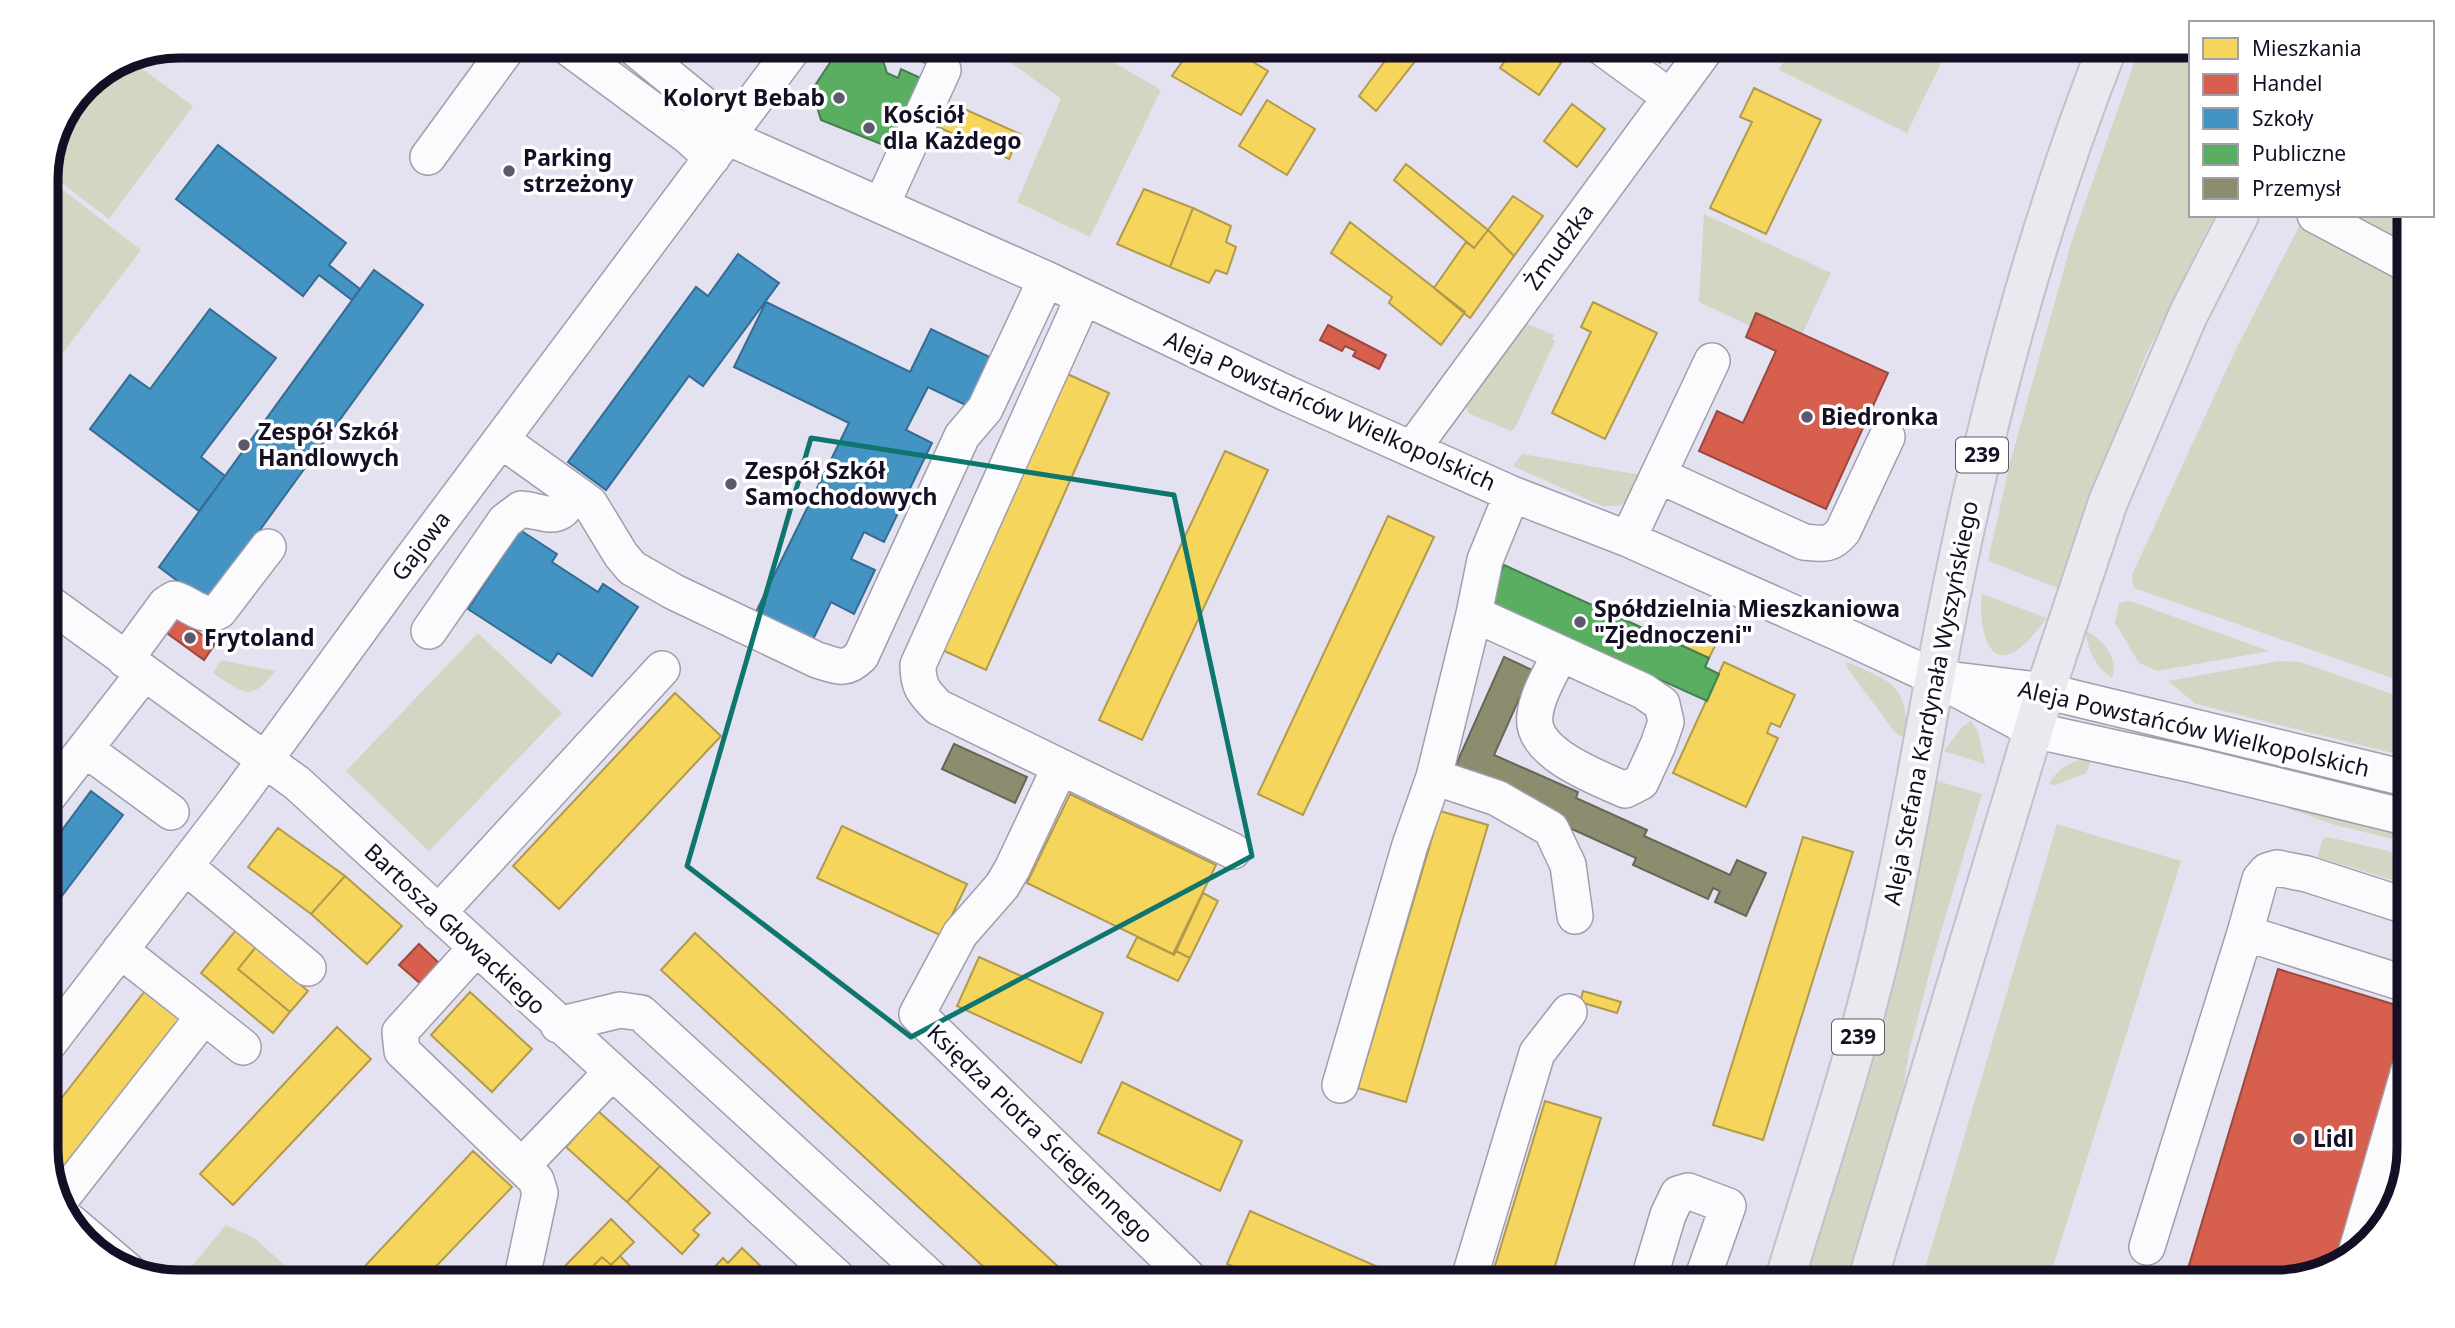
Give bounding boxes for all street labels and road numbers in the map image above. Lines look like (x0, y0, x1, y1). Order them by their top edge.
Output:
street label: Żmudzka (1516, 197, 1600, 296)
street label: Aleja Powstańców Wielkopolskich (1160, 322, 1501, 498)
road number: 239 (1956, 438, 2008, 472)
street label: Aleja Stefana Kardynała Wyszyńskiego (1875, 498, 1985, 908)
street label: Gajowa (383, 504, 457, 587)
street label: Aleja Powstańców Wielkopolskich (2015, 672, 2373, 784)
street label: Bartosza Głowackiego (358, 836, 554, 1021)
street label: Księdza Piotra Ściegiennego (921, 1017, 1161, 1250)
road number: 239 (1832, 1020, 1884, 1054)

